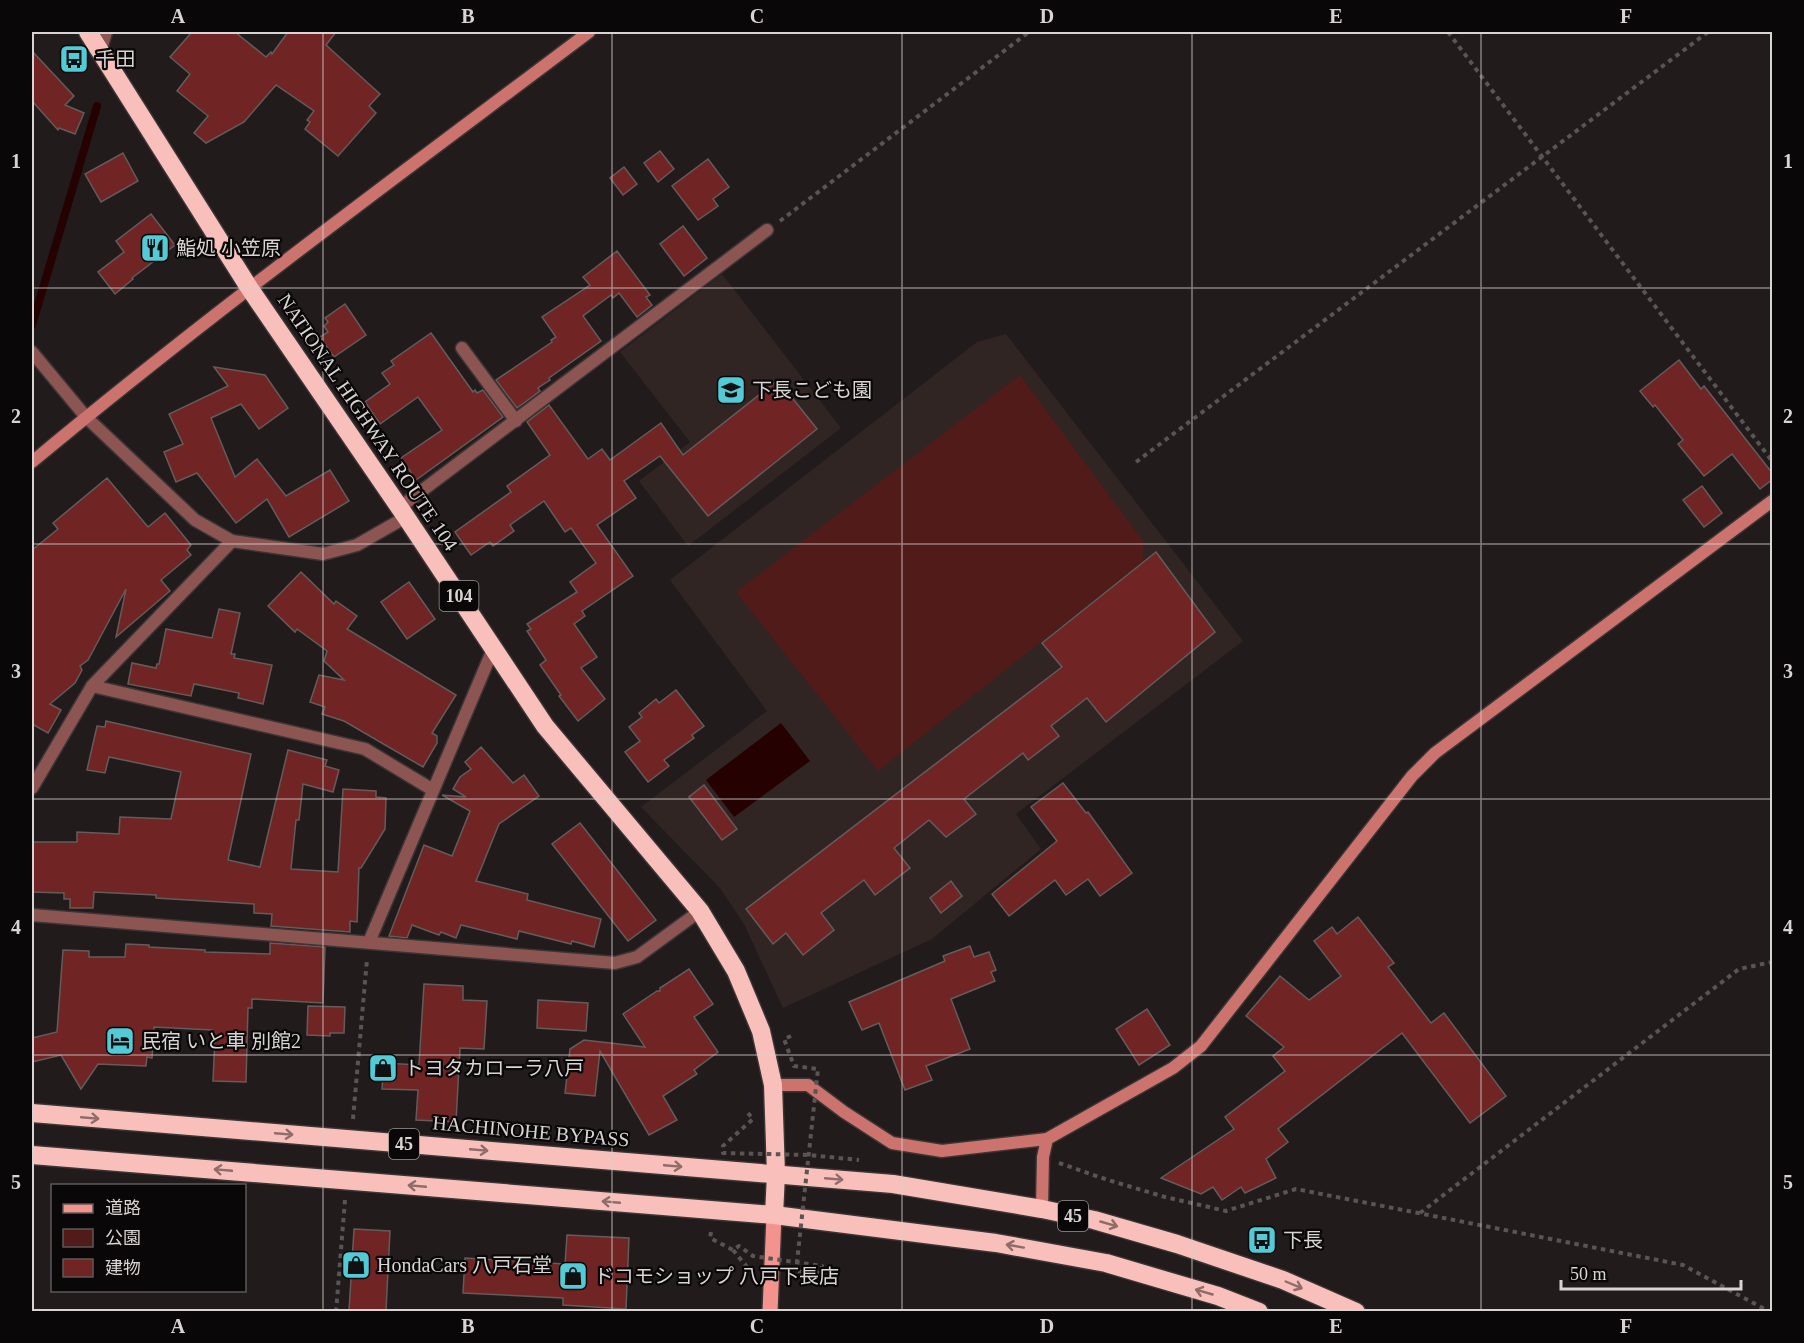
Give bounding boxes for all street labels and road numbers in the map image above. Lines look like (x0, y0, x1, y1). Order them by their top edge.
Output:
street label: NATIONAL HIGHWAY ROUTE 104 (274, 289, 462, 555)
road number: 104 (440, 581, 478, 611)
street label: HACHINOHE BYPASS (432, 1111, 630, 1151)
road number: 45 (389, 1129, 419, 1159)
road number: 45 (1058, 1201, 1088, 1231)

